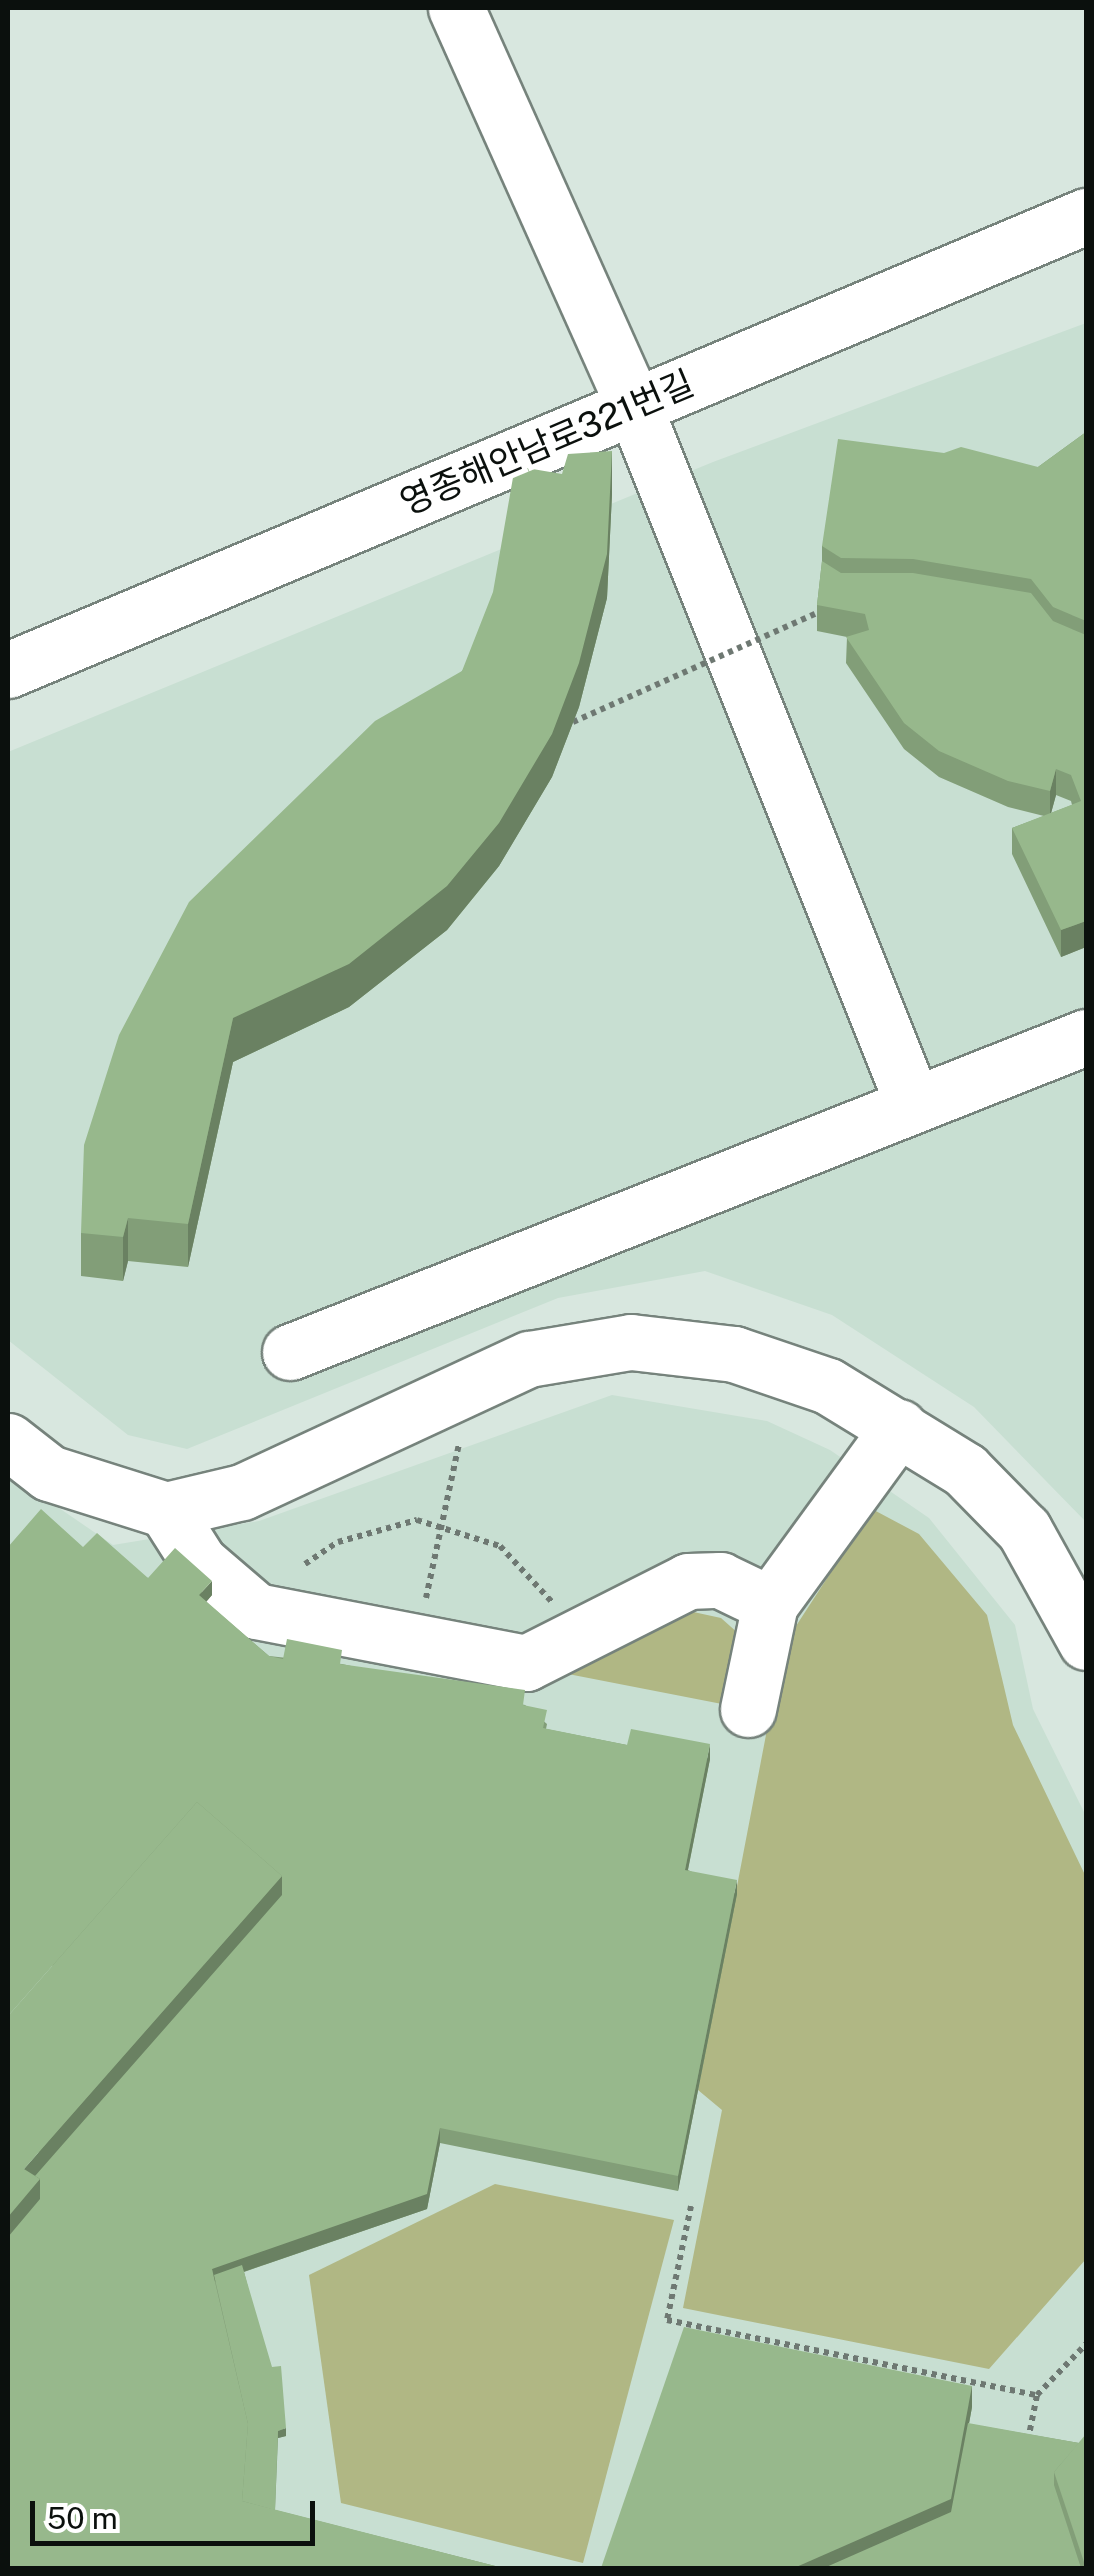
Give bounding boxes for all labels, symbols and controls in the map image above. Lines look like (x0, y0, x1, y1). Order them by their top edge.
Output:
street label: 영종해안남로321번길 (394, 362, 700, 524)
scale bar (35, 2481, 320, 2543)
text: 50 m (47, 2500, 118, 2536)

